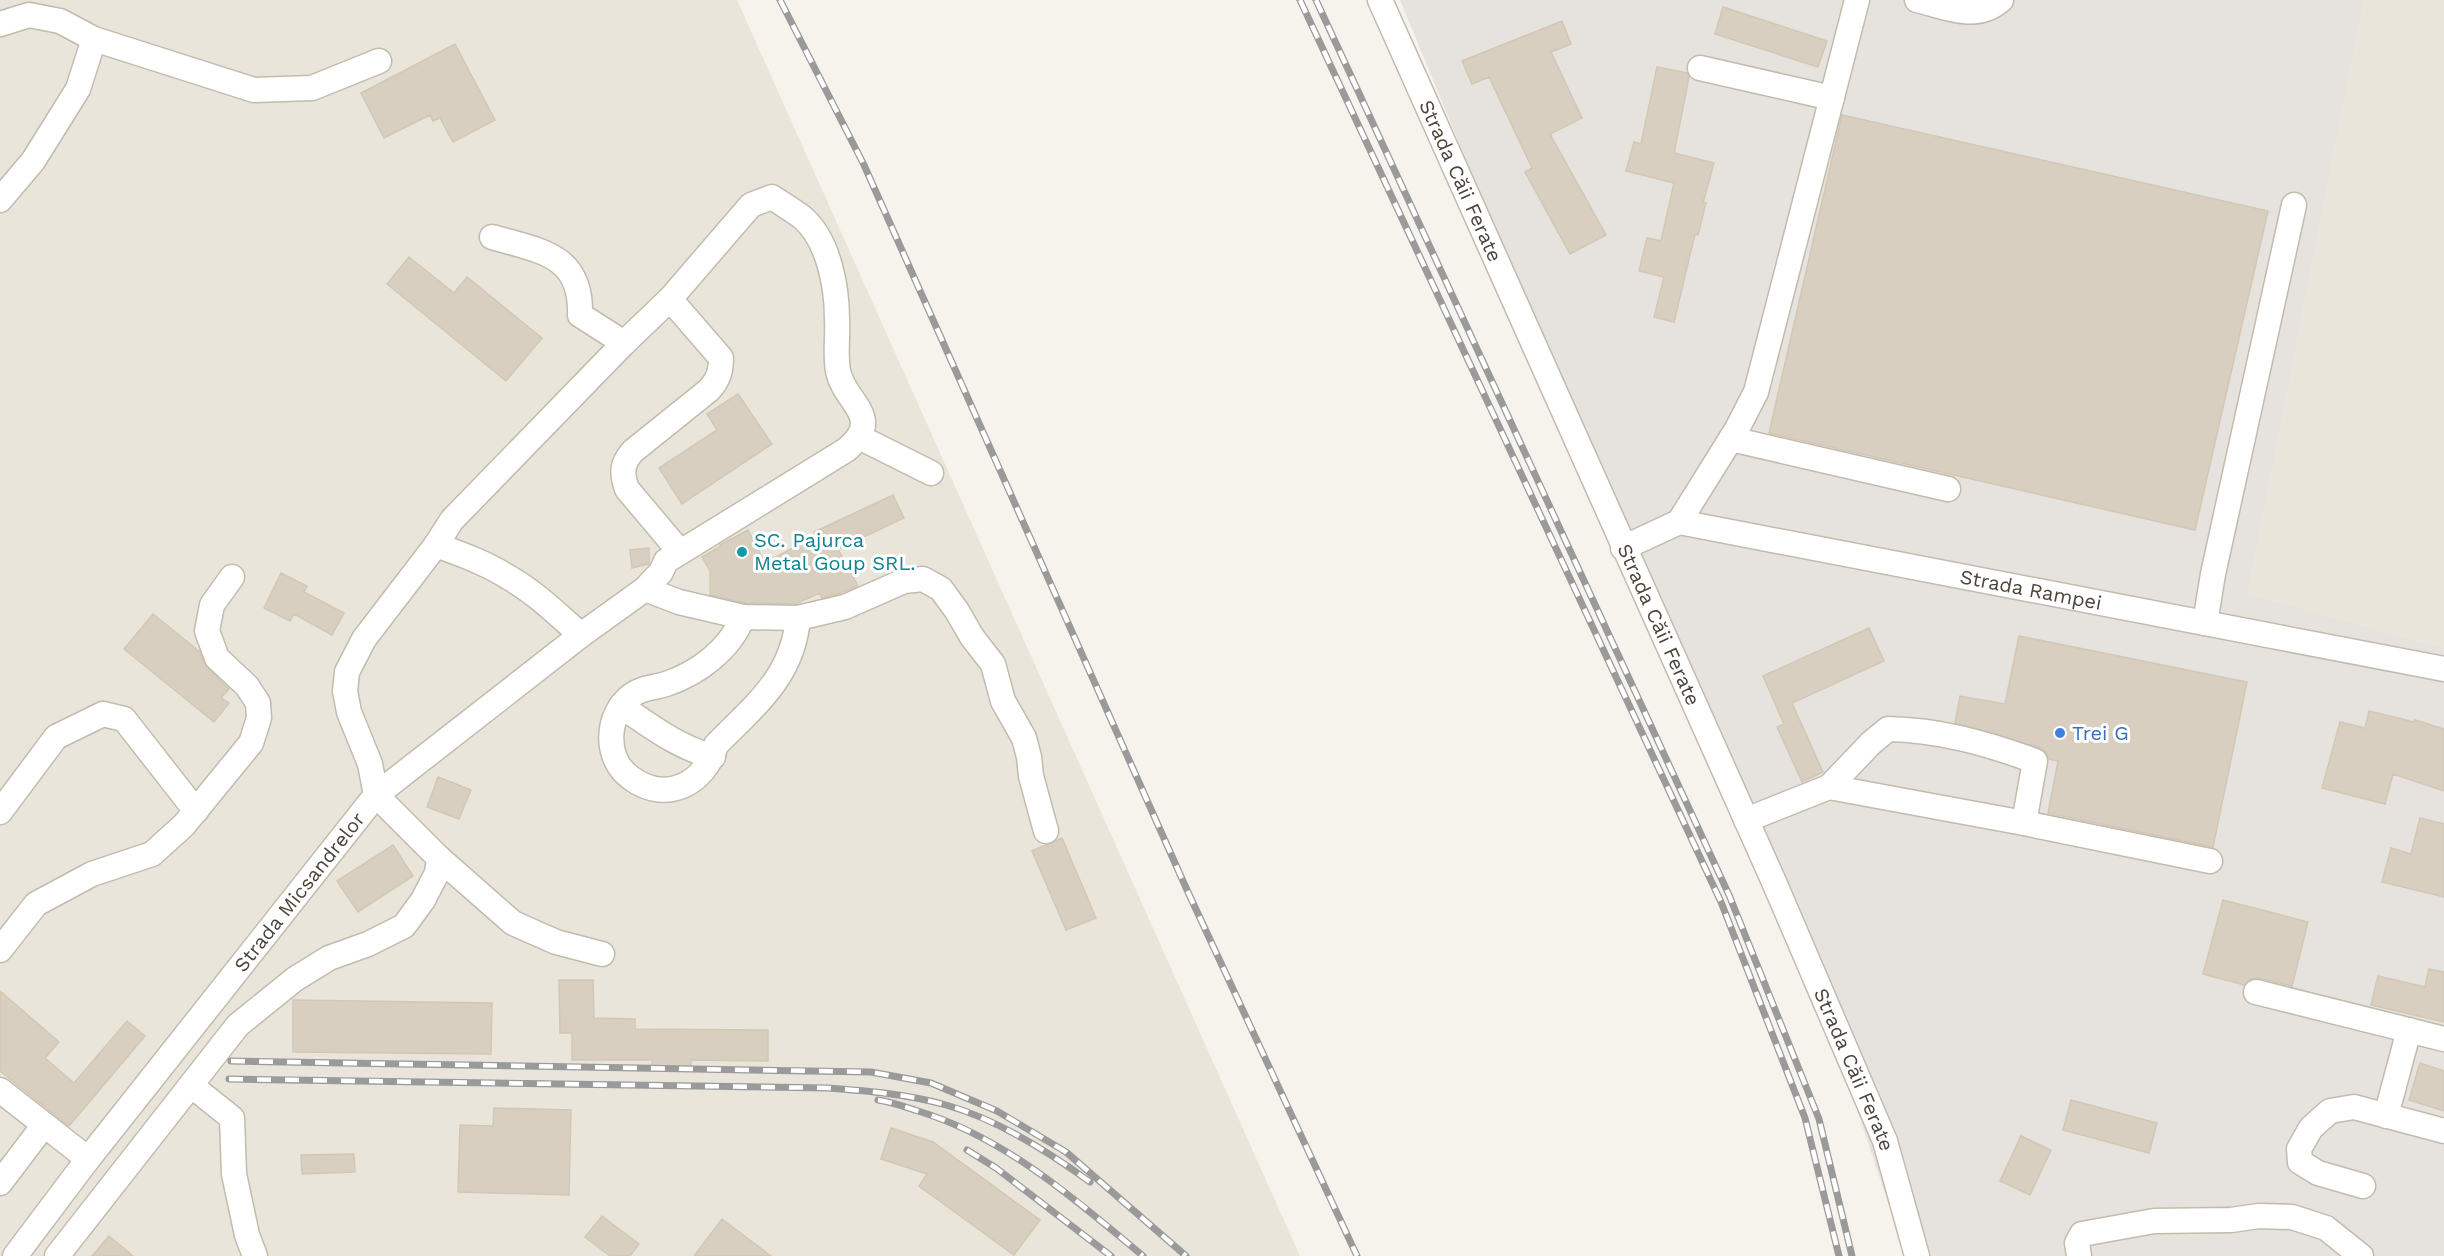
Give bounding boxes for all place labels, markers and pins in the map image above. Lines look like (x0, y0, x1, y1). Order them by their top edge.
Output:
place label: SC. Pajurca Metal Goup SRL. (754, 528, 916, 575)
marker: SC. Pajurca Metal Goup SRL. (735, 545, 749, 559)
place label: Trei G (2072, 721, 2129, 745)
marker: Trei G (2053, 726, 2067, 740)

